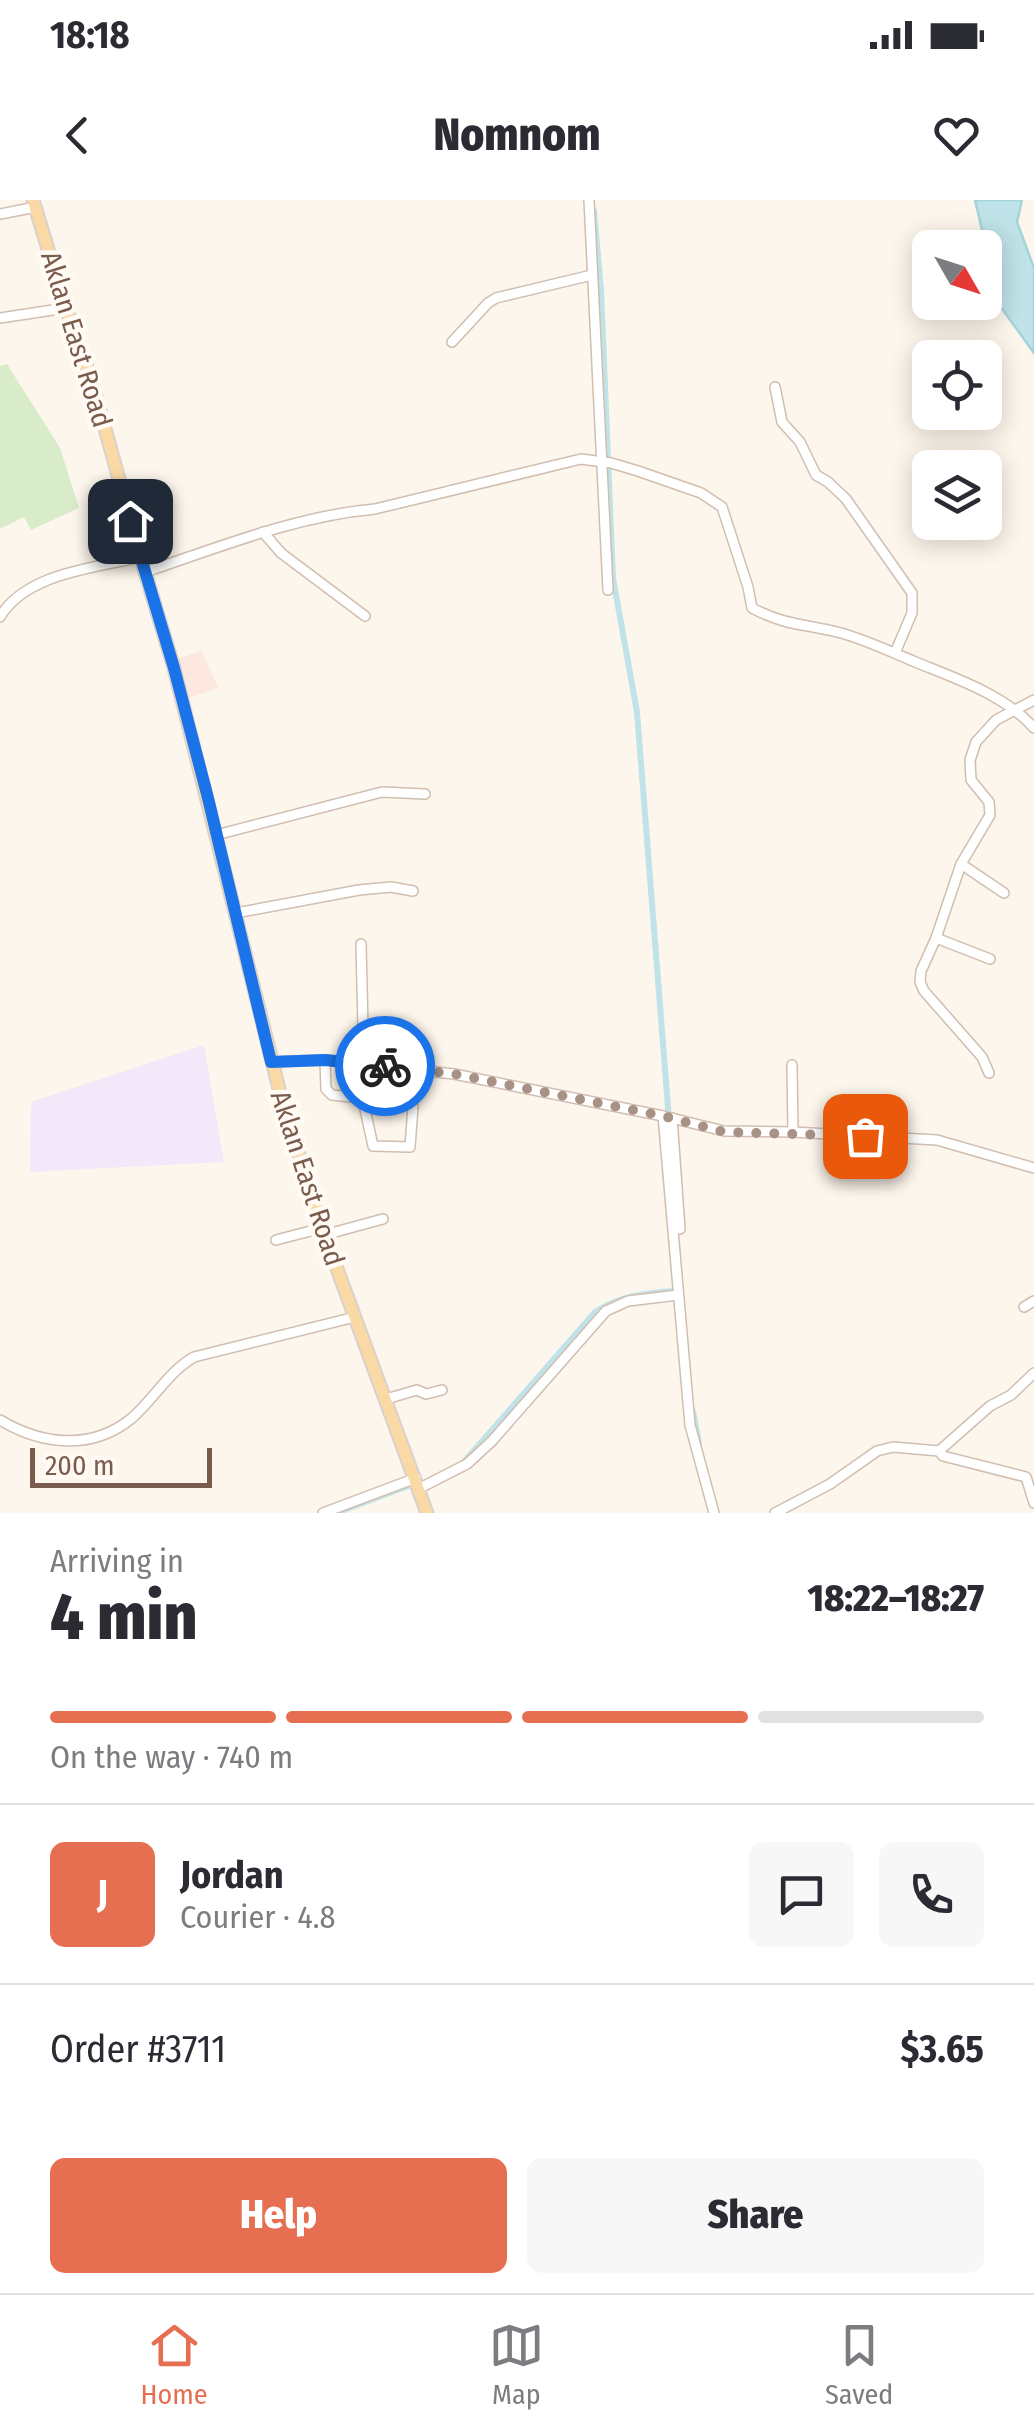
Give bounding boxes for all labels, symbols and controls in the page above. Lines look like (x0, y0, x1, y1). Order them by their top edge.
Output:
text: 18:18 (50, 12, 130, 58)
icon: back (50, 108, 105, 163)
text: Nomnom (434, 108, 600, 162)
icon: heart (929, 108, 984, 163)
north arrow (912, 230, 1002, 320)
map controls (912, 230, 1002, 540)
street label: Aklan East Road (34, 247, 119, 431)
button: locate (912, 340, 1002, 430)
button: layers (912, 450, 1002, 540)
pin (88, 479, 173, 564)
icon: home (103, 494, 158, 549)
courier (335, 1016, 435, 1116)
icon: bike (358, 1039, 413, 1094)
street label: Aklan East Road (264, 1086, 351, 1270)
pin (823, 1094, 908, 1179)
icon: bag (838, 1109, 893, 1164)
scale bar (30, 1443, 212, 1488)
text: 200 m (45, 1449, 115, 1482)
text: Arriving in (50, 1542, 184, 1580)
text: 18:22–18:27 (807, 1575, 984, 1621)
text: 4 min (50, 1578, 197, 1656)
text: On the way · 740 m (50, 1738, 293, 1776)
button: chat (749, 1842, 854, 1947)
button: phone (879, 1842, 984, 1947)
text: Jordan (180, 1852, 284, 1898)
text: J (97, 1871, 108, 1917)
text: Courier · 4.8 (180, 1898, 336, 1936)
text: Order #3711 (50, 2026, 226, 2072)
text: $3.65 (900, 2026, 984, 2072)
button: Help (50, 2158, 507, 2273)
button: Share (527, 2158, 984, 2273)
tab: Home (141, 2318, 208, 2411)
tab: Map (489, 2318, 544, 2411)
tab: Saved (825, 2318, 893, 2411)

